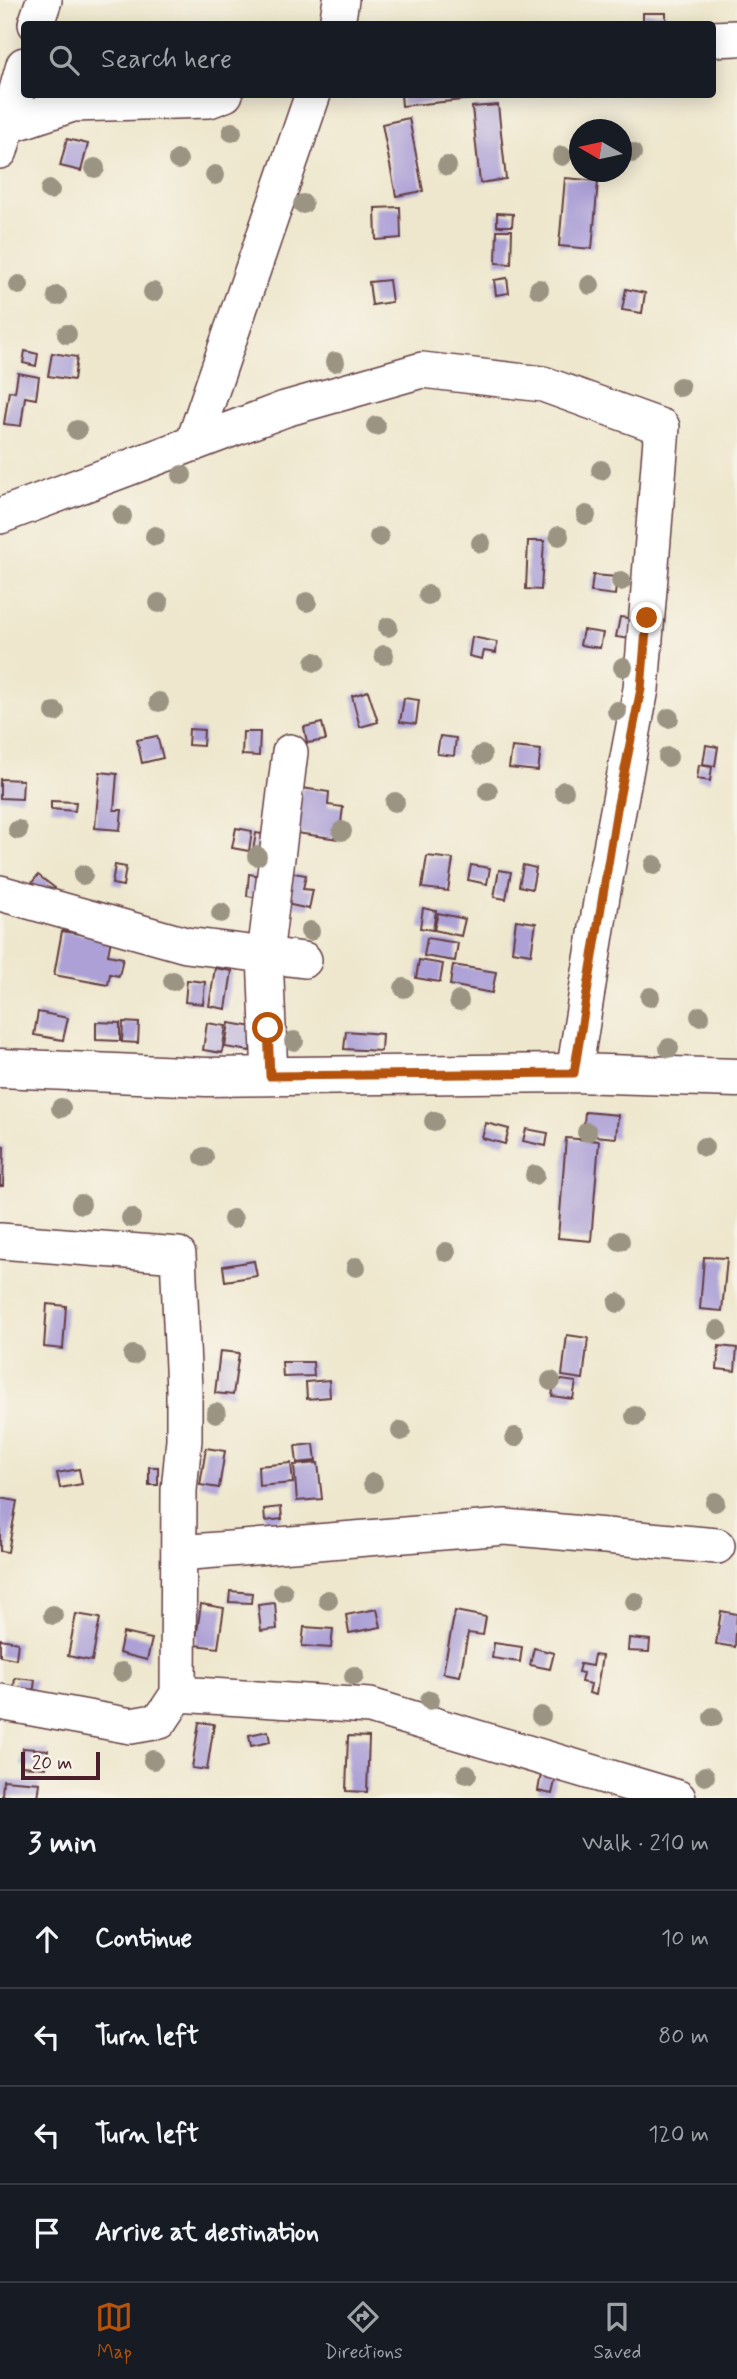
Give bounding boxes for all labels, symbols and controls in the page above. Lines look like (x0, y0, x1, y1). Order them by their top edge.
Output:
search box (21, 21, 716, 98)
icon: search (45, 41, 83, 79)
text: Search here (101, 43, 232, 77)
north arrow (569, 119, 632, 182)
route end (631, 602, 662, 633)
route start (252, 1012, 283, 1043)
scale bar (21, 1749, 100, 1781)
text: 20 m (32, 1751, 72, 1776)
text: 3 min (28, 1824, 97, 1863)
text: Walk · 210 m (582, 1829, 709, 1859)
icon: ahead (28, 1920, 66, 1958)
text: Continue (95, 1922, 192, 1956)
text: 10 m (661, 1924, 709, 1954)
icon: left (28, 2018, 66, 2056)
text: Turn left (95, 2020, 199, 2054)
text: 80 m (658, 2022, 709, 2052)
icon: left (28, 2116, 66, 2154)
text: Turn left (95, 2118, 199, 2152)
text: 120 m (648, 2120, 709, 2150)
icon: arrive (28, 2214, 66, 2252)
text: Arrive at destination (95, 2216, 319, 2250)
tab: Map (95, 2298, 133, 2365)
tab: Directions (324, 2298, 403, 2365)
tab: Saved (593, 2298, 641, 2365)

